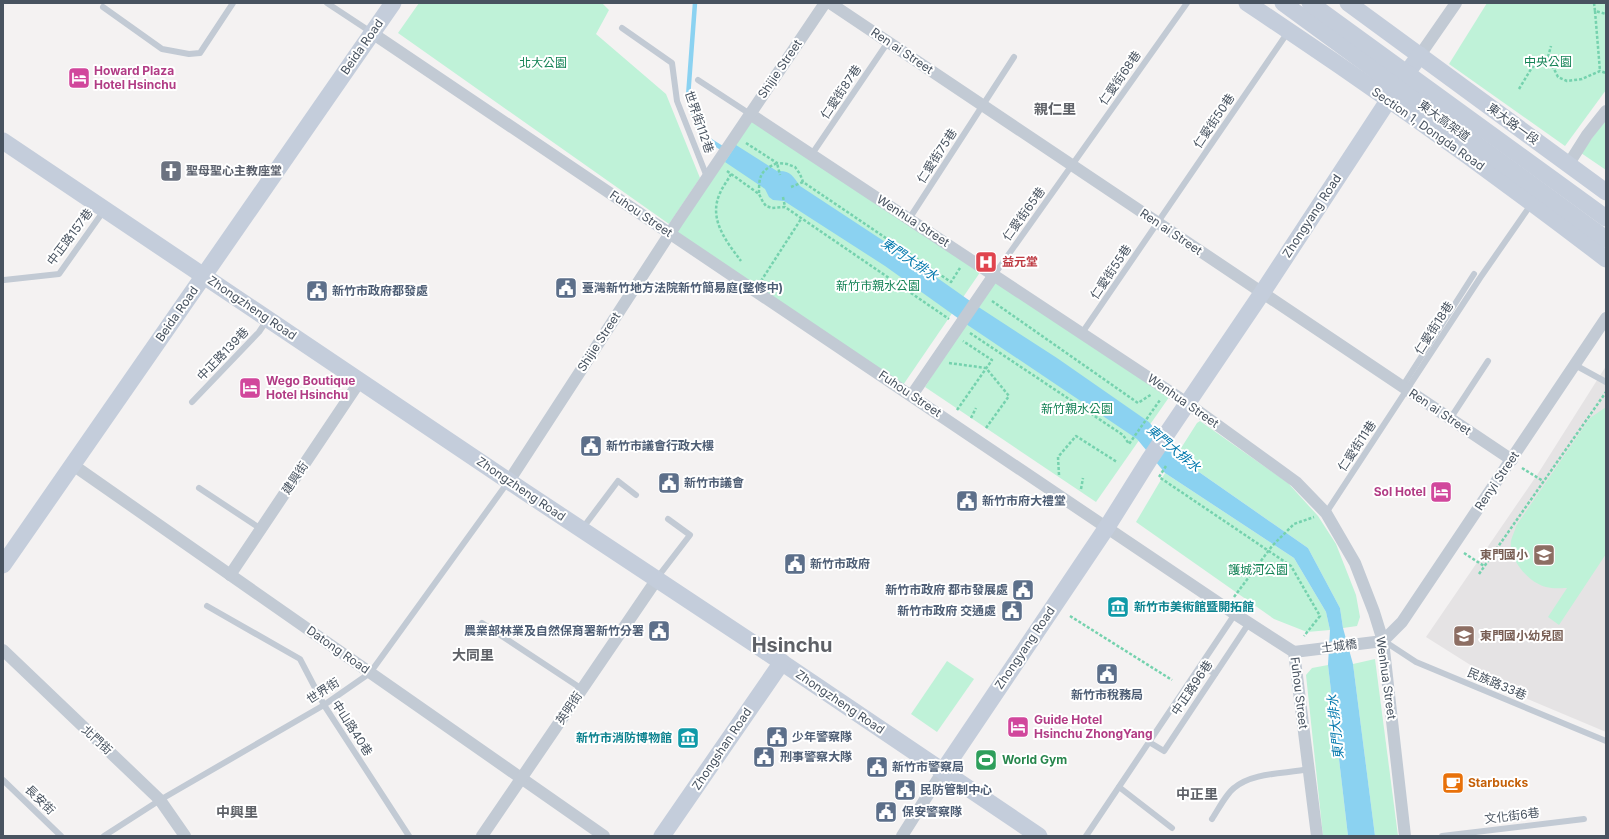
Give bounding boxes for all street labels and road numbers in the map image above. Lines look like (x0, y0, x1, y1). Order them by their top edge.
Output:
street label: Beida Road (337, 16, 386, 77)
street label: Ren ai Street (868, 24, 936, 77)
street label: Shijie Street (754, 36, 805, 101)
street label: 仁愛街68巷 (1095, 48, 1144, 108)
street label: 仁愛街87巷 (817, 62, 864, 122)
street label: Section 1, Dongda Road (1369, 84, 1488, 173)
street label: 世界街112巷 (682, 89, 717, 155)
street label: 仁愛街50巷 (1190, 90, 1237, 151)
street label: 東大高架道 (1416, 97, 1473, 144)
street label: 東大路一段 (1485, 100, 1542, 147)
street label: 仁愛街75巷 (913, 126, 960, 186)
street label: Zhongyang Road (1279, 171, 1344, 260)
street label: 仁愛街65巷 (999, 184, 1048, 243)
street label: Fuhou Street (607, 187, 676, 240)
street label: Wenhua Street (874, 192, 952, 250)
street label: 中正路157巷 (43, 205, 96, 268)
street label: Ren ai Street (1137, 205, 1205, 258)
street label: 仁愛街55巷 (1087, 242, 1134, 302)
street label: Zhongzheng Road (205, 272, 299, 343)
street label: Beida Road (152, 283, 201, 344)
street label: 仁愛街18巷 (1411, 298, 1456, 357)
street label: Shijie Street (574, 309, 623, 374)
street label: 中正路139巷 (194, 324, 252, 383)
street label: Fuhou Street (876, 367, 945, 420)
street label: Wenhua Street (1145, 371, 1222, 431)
street label: Ren ai Street (1406, 385, 1474, 438)
street label: 仁愛街11巷 (1334, 418, 1379, 474)
street label: Renyi Street (1471, 448, 1522, 513)
street label: Zhongzheng Road (474, 453, 568, 524)
street label: 建興街 (278, 459, 311, 497)
street label: Zhongyang Road (991, 604, 1058, 692)
street label: Datong Road (304, 622, 373, 677)
street label: 土城橋 (1320, 636, 1358, 655)
street label: Wenhua Street (1373, 636, 1400, 720)
street label: Fuhou Street (1288, 656, 1311, 730)
street label: 中正路96巷 (1168, 657, 1215, 718)
street label: 民族路33巷 (1465, 664, 1529, 703)
street label: Zhongzheng Road (793, 666, 887, 737)
street label: 世界街 (304, 674, 342, 707)
street label: 英明街 (552, 689, 585, 727)
street label: 中山路40巷 (329, 697, 376, 758)
street label: Zhongshan Road (689, 705, 755, 793)
street label: 北門街 (79, 722, 116, 757)
street label: 長安街 (22, 782, 59, 818)
street label: 文化街6巷 (1484, 805, 1540, 826)

